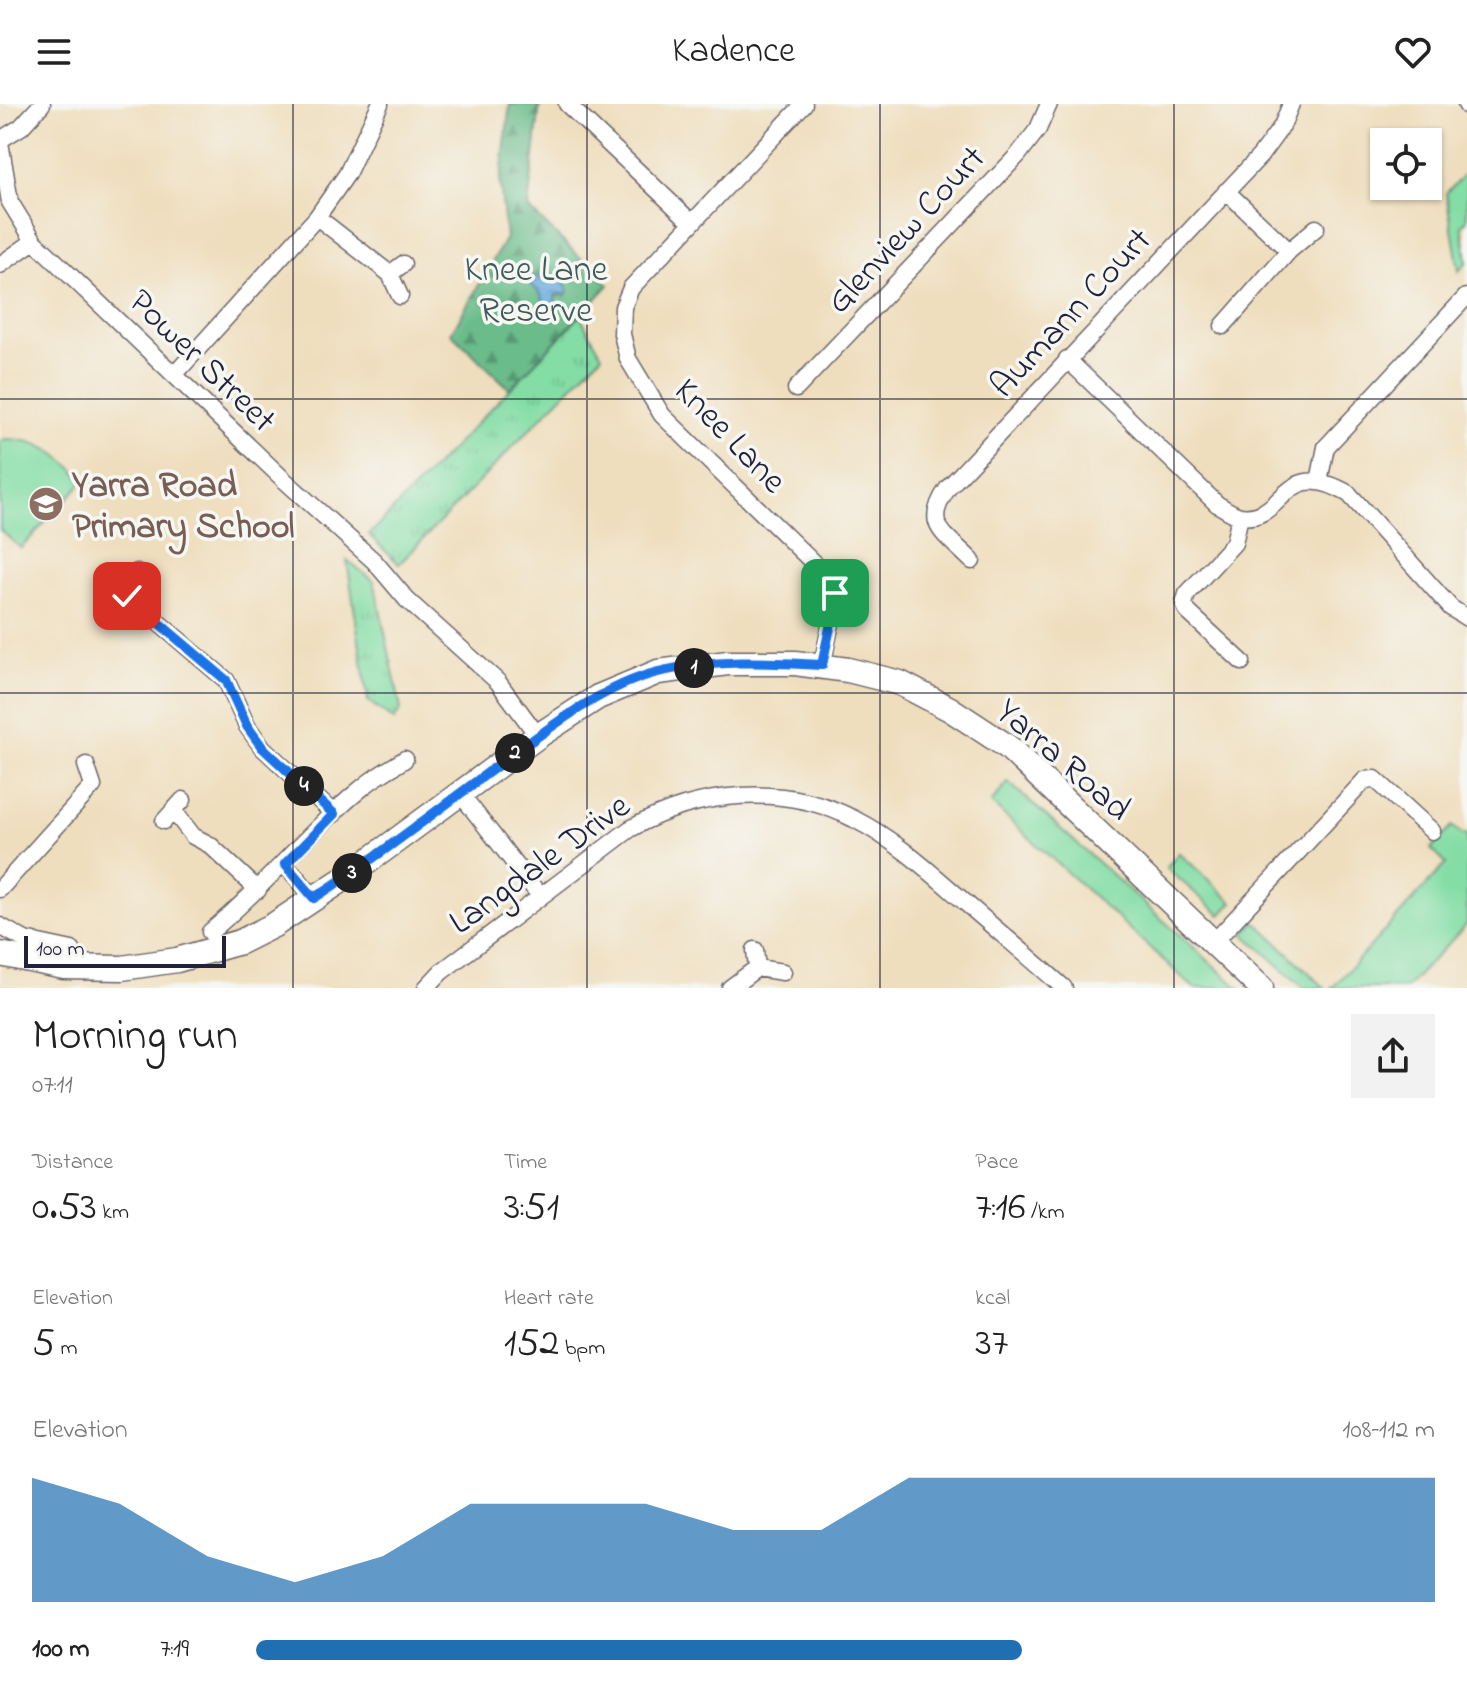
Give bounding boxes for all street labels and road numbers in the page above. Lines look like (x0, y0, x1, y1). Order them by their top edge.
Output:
street label: Glenview Court (815, 135, 1000, 327)
street label: Aumann Court (979, 217, 1166, 411)
street label: Power Street (115, 278, 287, 447)
street label: Knee Lane (660, 367, 798, 508)
street label: Yarra Road (982, 687, 1142, 836)
street label: Langdale Drive (439, 781, 643, 950)

